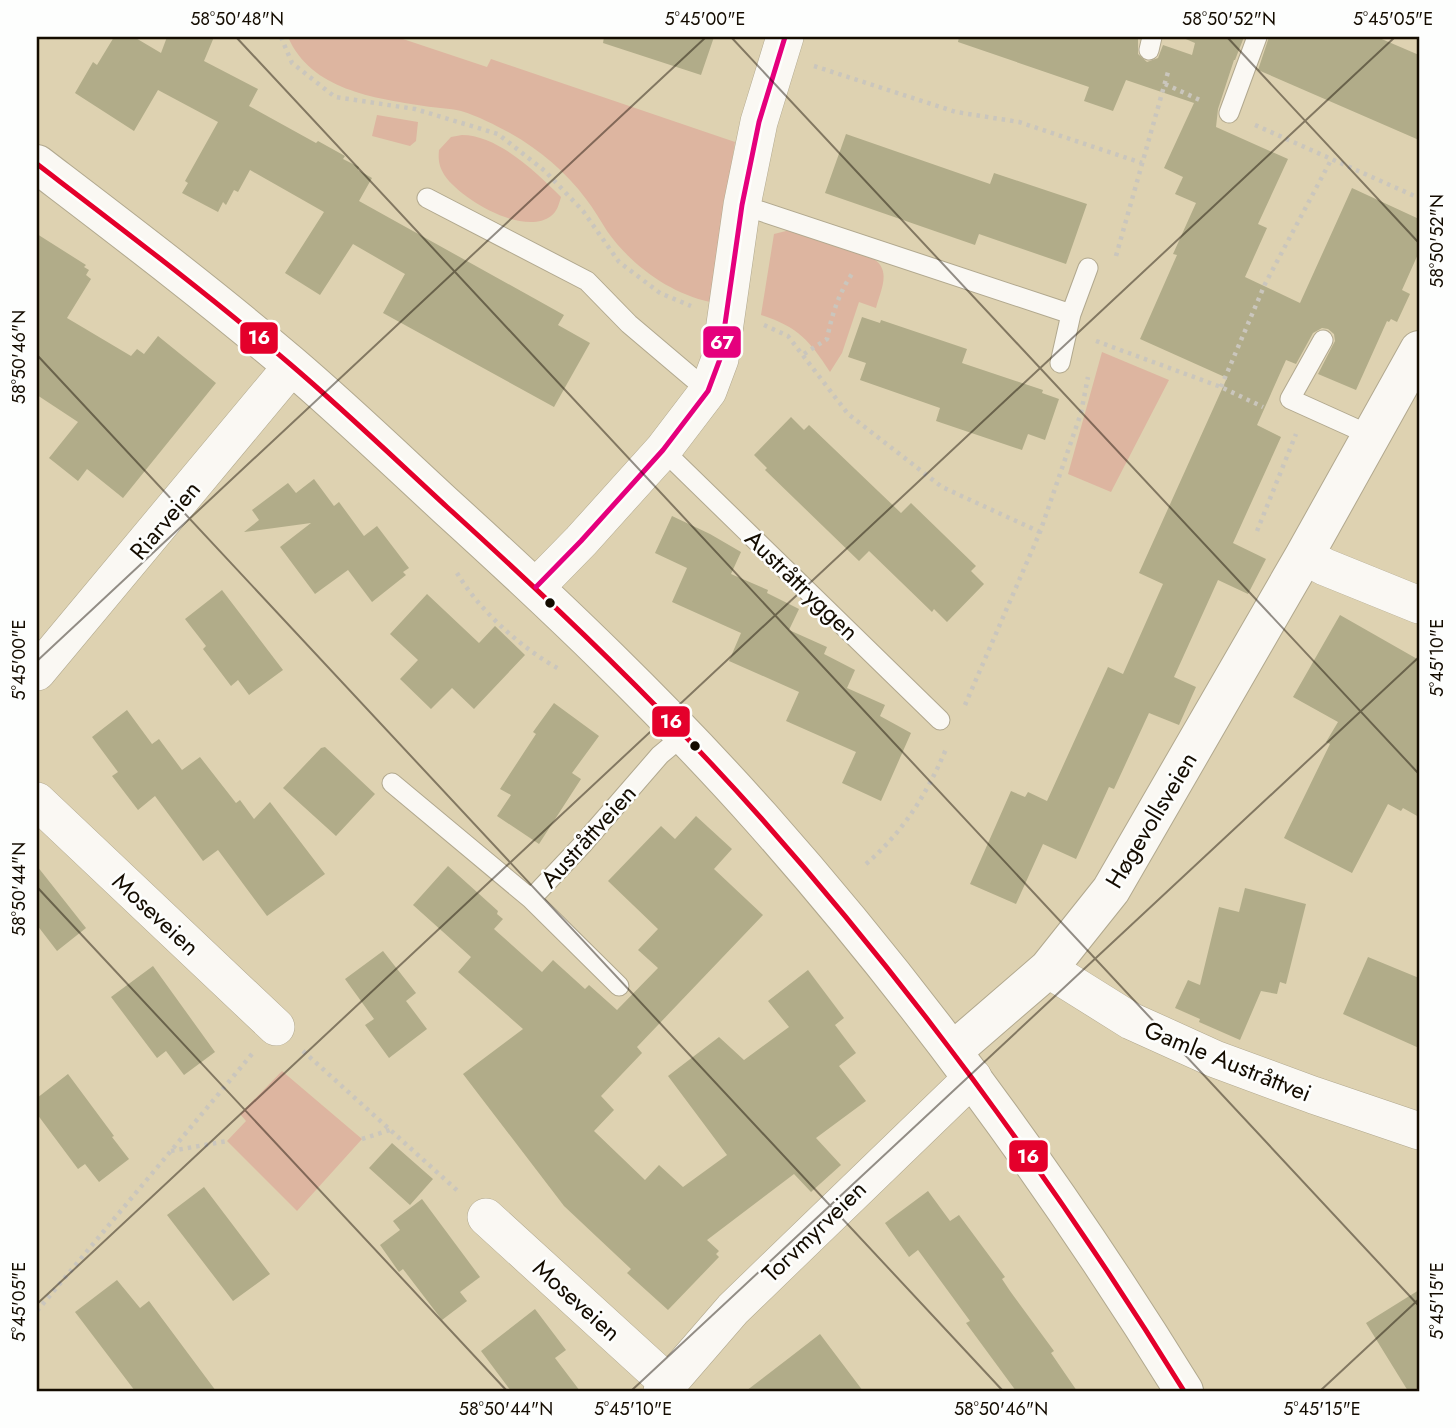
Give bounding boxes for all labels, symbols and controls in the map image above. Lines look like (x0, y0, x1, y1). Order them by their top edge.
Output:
text: 58°50'48"N (190, 6, 284, 32)
text: 5°45'00"E (665, 6, 745, 32)
text: 58°50'52"N (1182, 6, 1276, 32)
text: 5°45'05"E (1353, 6, 1433, 32)
text: 58°50'52"N (1424, 194, 1450, 288)
text: 58°50'46"N (6, 310, 32, 404)
line badge: 16 (239, 321, 279, 355)
text: 16 (248, 324, 270, 351)
line badge: 67 (702, 325, 742, 359)
text: 67 (710, 329, 735, 356)
street label: Riarveien (121, 473, 209, 567)
street label: Austråttryggen (737, 522, 867, 648)
unlabelled marker (543, 596, 557, 610)
text: 5°45'10"E (1424, 619, 1450, 697)
text: 5°45'00"E (6, 620, 32, 700)
line badge: 16 (651, 705, 691, 738)
text: 16 (660, 708, 682, 735)
unlabelled marker (688, 739, 702, 753)
street label: Høgevollsveien (1096, 745, 1206, 895)
street label: Austråttveien (532, 777, 644, 895)
text: 58°50'44"N (6, 842, 32, 936)
street label: Moseveien (105, 864, 207, 964)
street label: Gamle Austråttvei (1139, 1012, 1317, 1110)
line badge: 16 (1008, 1139, 1049, 1173)
text: 16 (1017, 1143, 1039, 1170)
street label: Torvmyrveien (754, 1172, 874, 1290)
street label: Moseveien (525, 1251, 629, 1349)
text: 5°45'05"E (6, 1262, 32, 1342)
text: 5°45'15"E (1424, 1262, 1450, 1340)
text: 58°50'44"N (459, 1396, 553, 1422)
text: 5°45'10"E (594, 1396, 672, 1422)
text: 58°50'46"N (954, 1396, 1048, 1422)
text: 5°45'15"E (1283, 1396, 1361, 1422)

